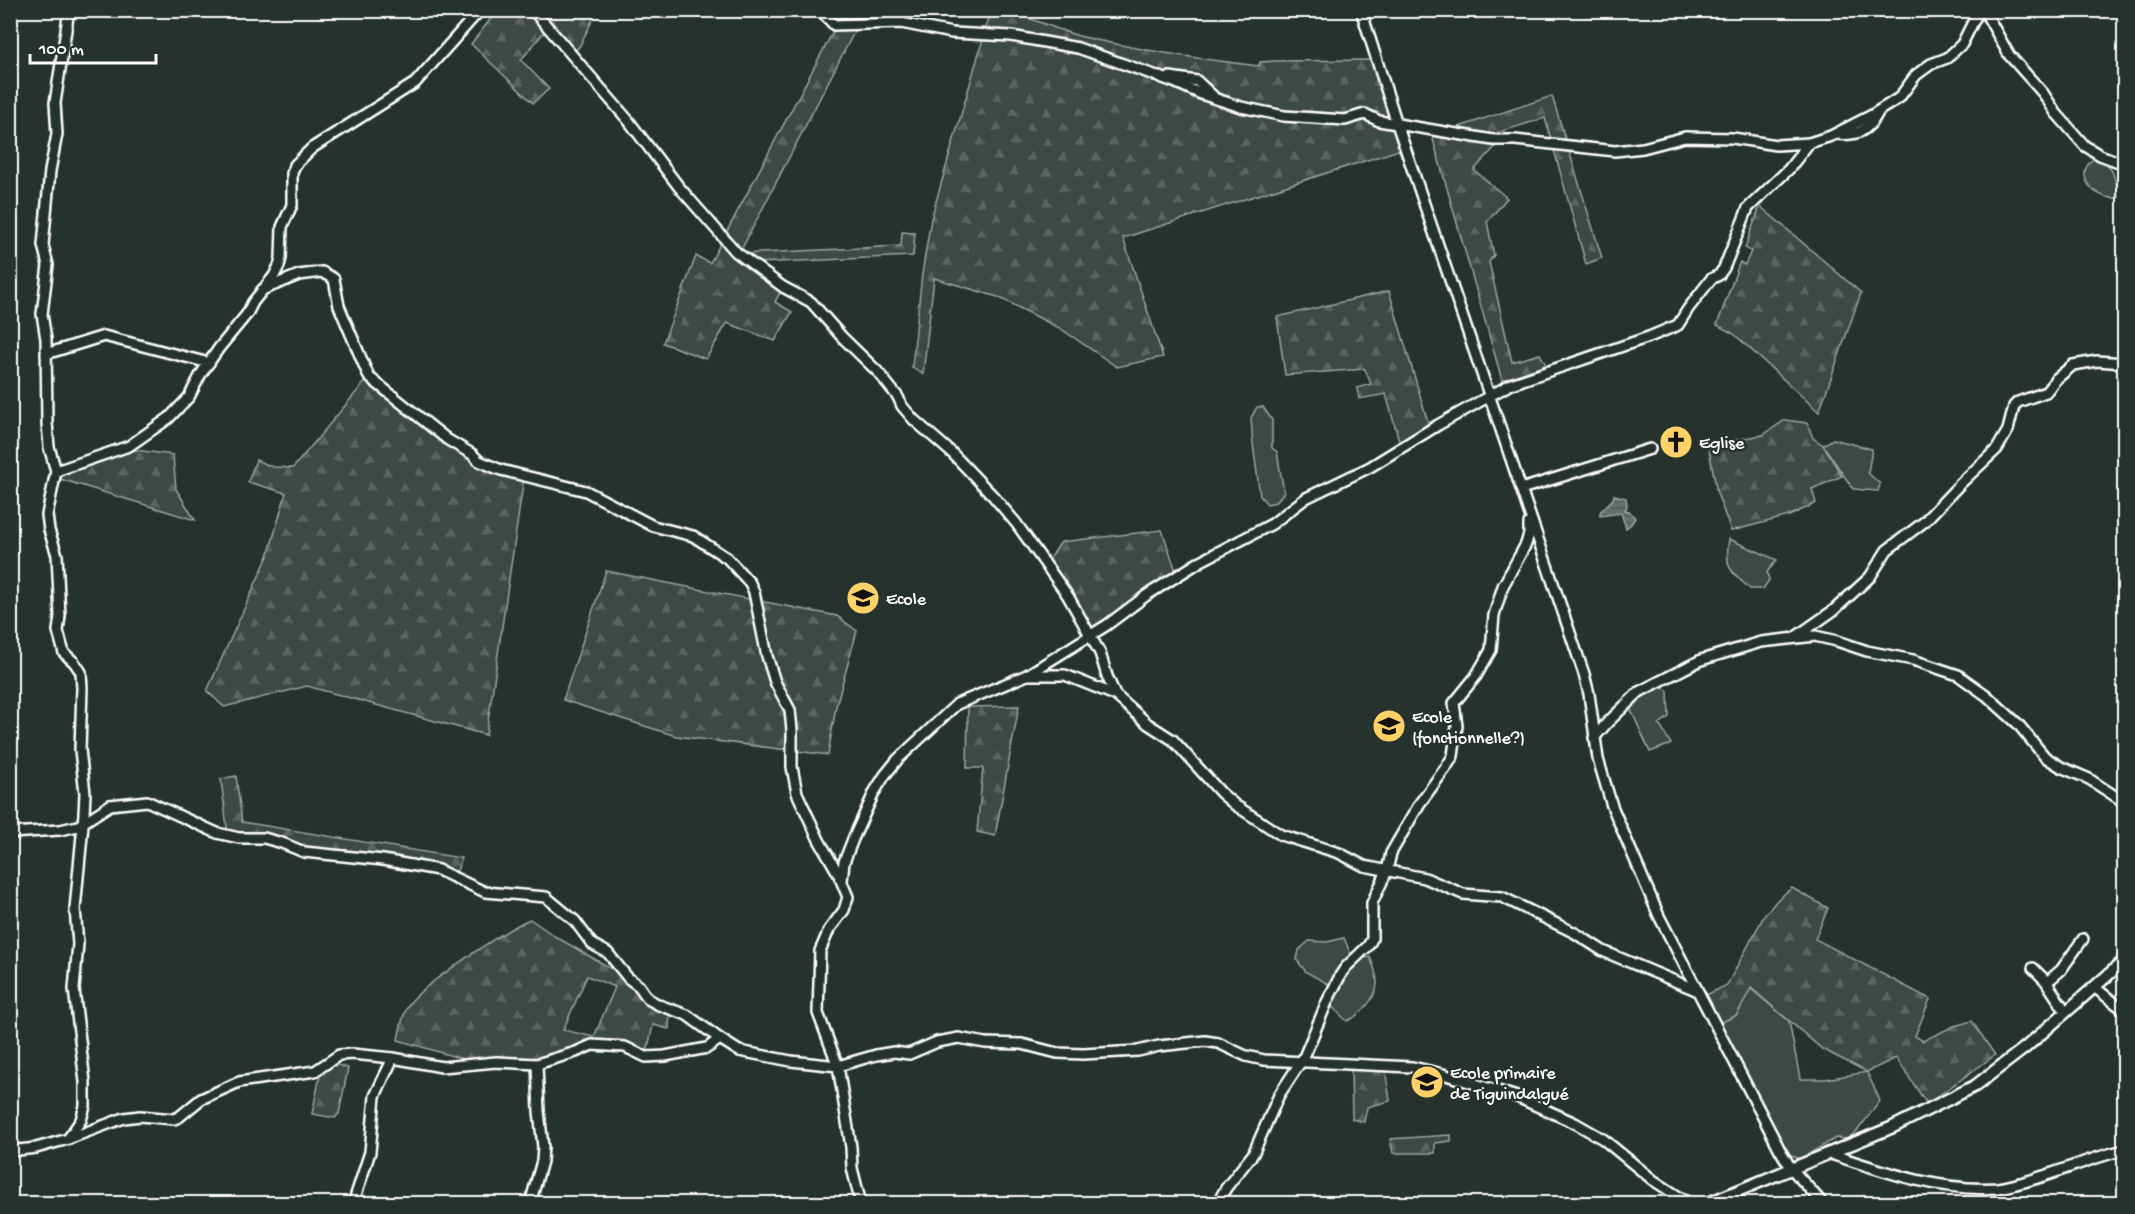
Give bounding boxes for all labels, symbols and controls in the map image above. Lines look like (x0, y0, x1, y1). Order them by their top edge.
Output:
scale bar (30, 27, 156, 65)
text: 100 m (38, 40, 84, 61)
church icon: Eglise (1658, 424, 1694, 460)
place label: Eglise (1699, 434, 1745, 455)
school or university icon: Ecole (845, 580, 881, 616)
place label: Ecole (886, 590, 927, 611)
school or university icon: Ecole (fonctionnelle?) (1371, 708, 1407, 744)
place label: Ecole (fonctionnelle?) (1412, 708, 1525, 750)
school or university icon: Ecole primaire de Tiguindalgué (1409, 1064, 1445, 1100)
place label: Ecole primaire de Tiguindalgué (1450, 1064, 1569, 1106)

